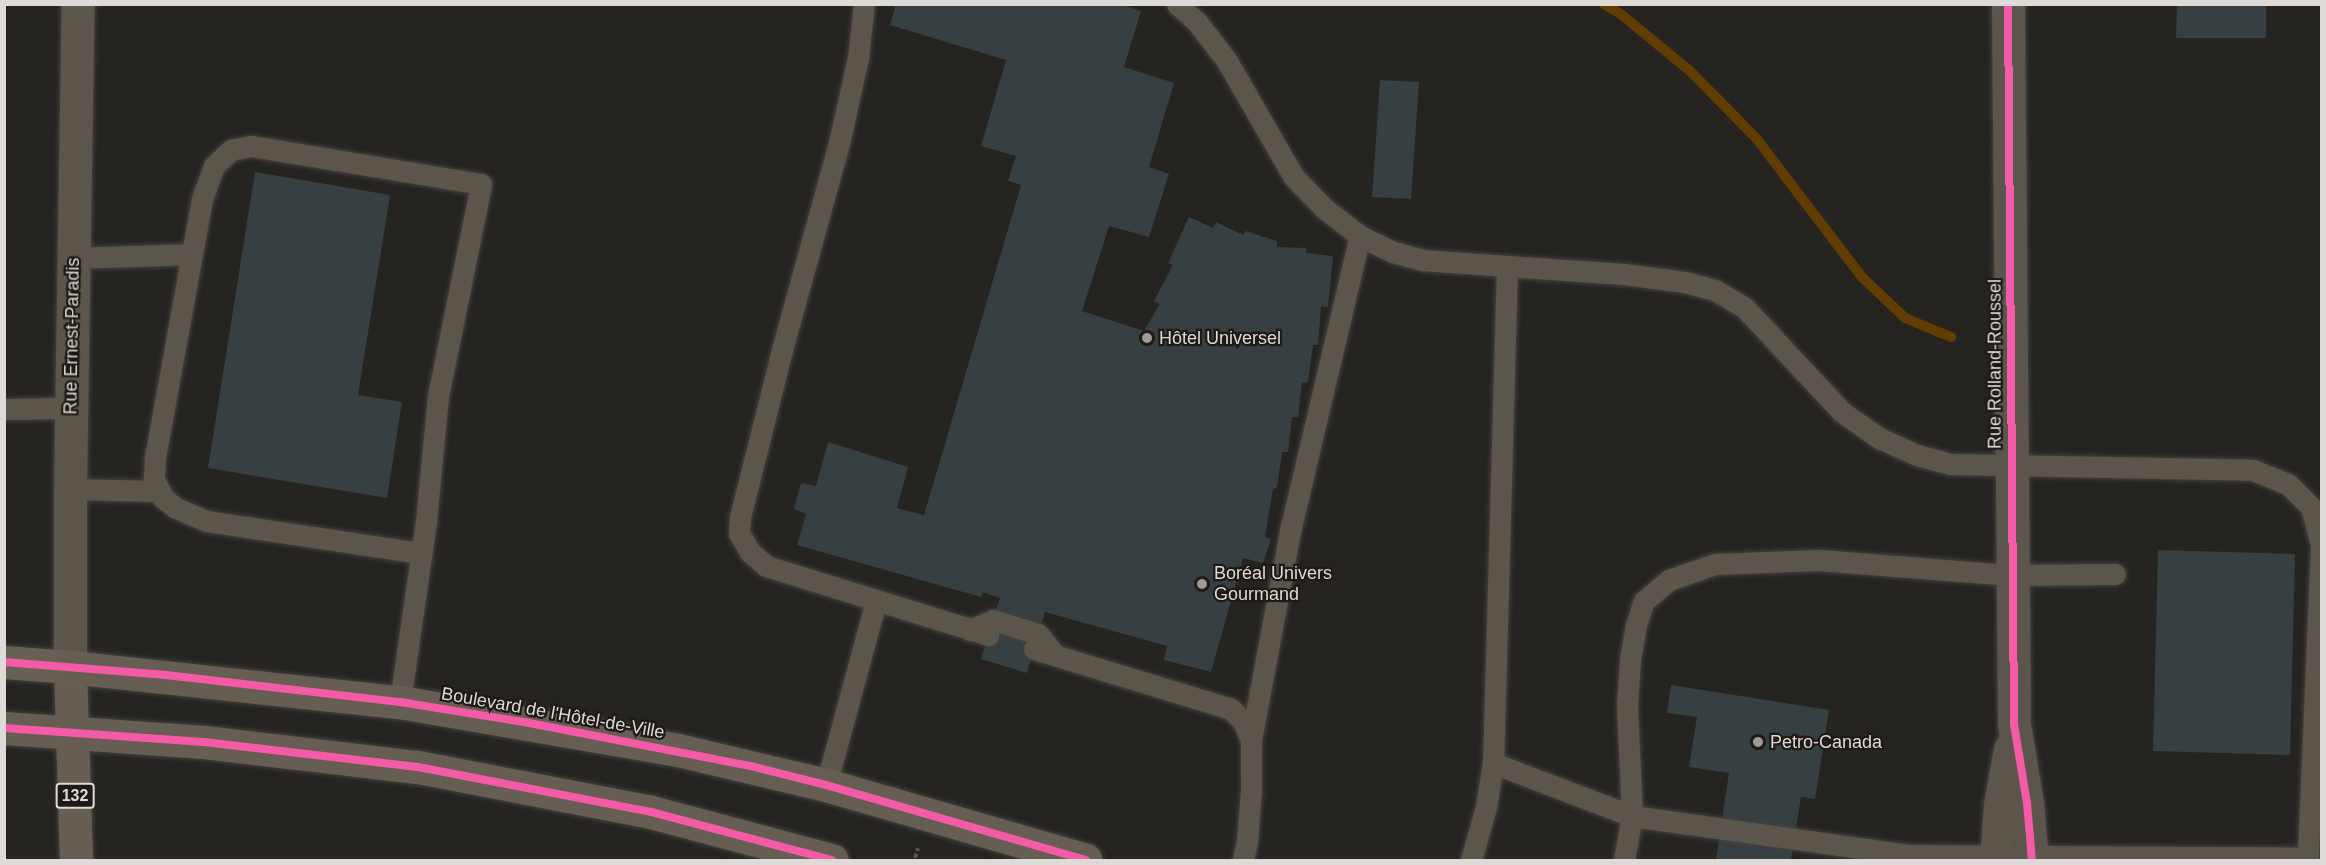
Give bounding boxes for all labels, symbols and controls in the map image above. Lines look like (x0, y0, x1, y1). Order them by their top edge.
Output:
street label: Rue Ernest-Paradis (60, 257, 84, 415)
street label: Rue Rolland-Roussel (1984, 279, 2006, 449)
place label: Hôtel Universel (1159, 327, 1281, 349)
marker: Hôtel Universel (1140, 331, 1154, 345)
place label: Boréal Univers Gourmand (1214, 563, 1332, 606)
marker: Boréal Univers Gourmand (1195, 577, 1209, 591)
street label: Boulevard de l'Hôtel-de-Ville (440, 683, 666, 743)
place label: Petro-Canada (1770, 731, 1882, 753)
marker: Petro-Canada (1751, 735, 1765, 749)
road number: 132 (56, 783, 94, 809)

